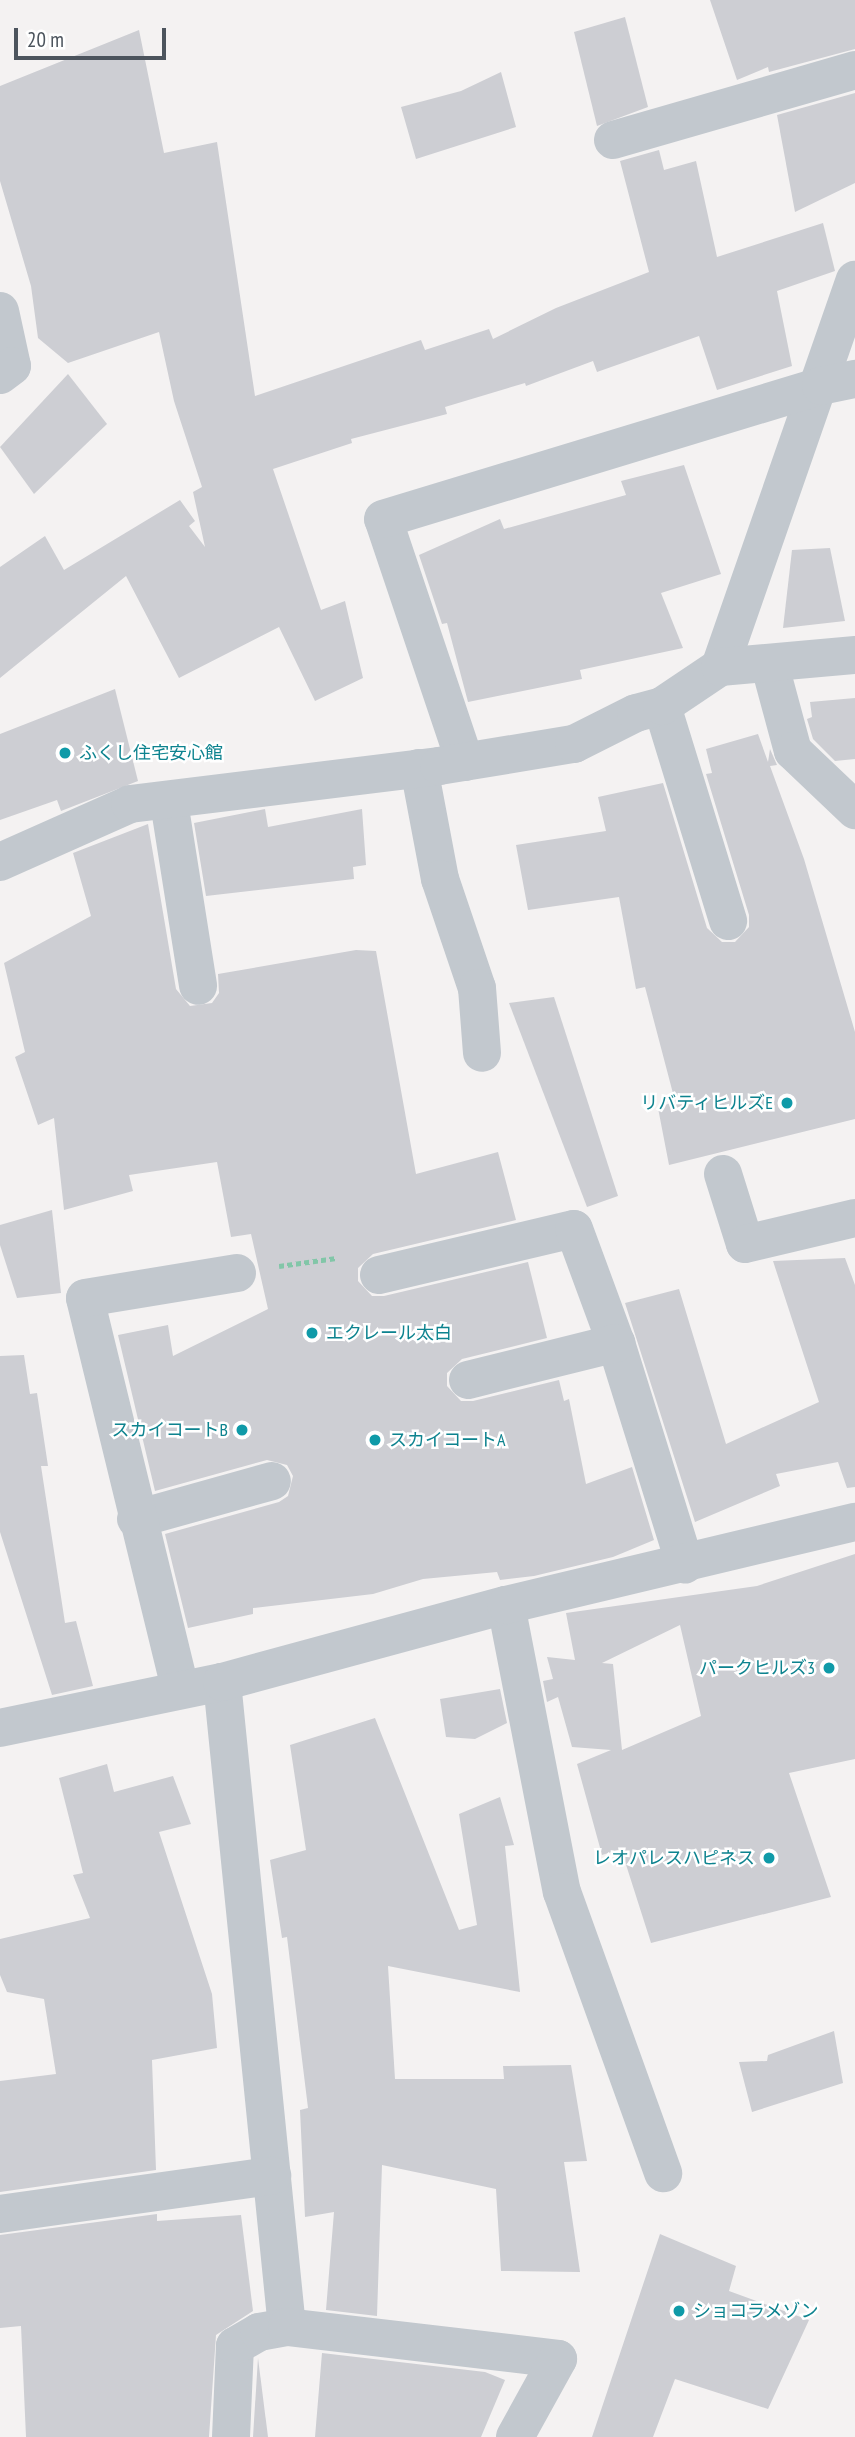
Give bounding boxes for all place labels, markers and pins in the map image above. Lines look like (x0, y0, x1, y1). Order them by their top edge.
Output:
place label: ふくし住宅安心館 (79, 742, 223, 764)
marker: ふくし住宅安心館 (57, 745, 73, 761)
place label: リバティヒルズE (639, 1092, 773, 1114)
marker: リバティヒルズE (779, 1095, 795, 1111)
place label: エクレール太白 (326, 1322, 452, 1344)
marker: エクレール太白 (304, 1325, 320, 1341)
place label: スカイコートB (112, 1419, 228, 1441)
marker: スカイコートB (234, 1422, 250, 1438)
place label: スカイコートA (389, 1429, 506, 1451)
marker: スカイコートA (367, 1432, 383, 1448)
place label: パークヒルズ3 (699, 1657, 815, 1679)
marker: パークヒルズ3 (821, 1660, 837, 1676)
place label: レオパレスハピネス (593, 1847, 755, 1869)
marker: レオパレスハピネス (761, 1850, 777, 1866)
place label: ショコラメゾン (693, 2300, 819, 2322)
marker: ショコラメゾン (671, 2303, 687, 2319)

